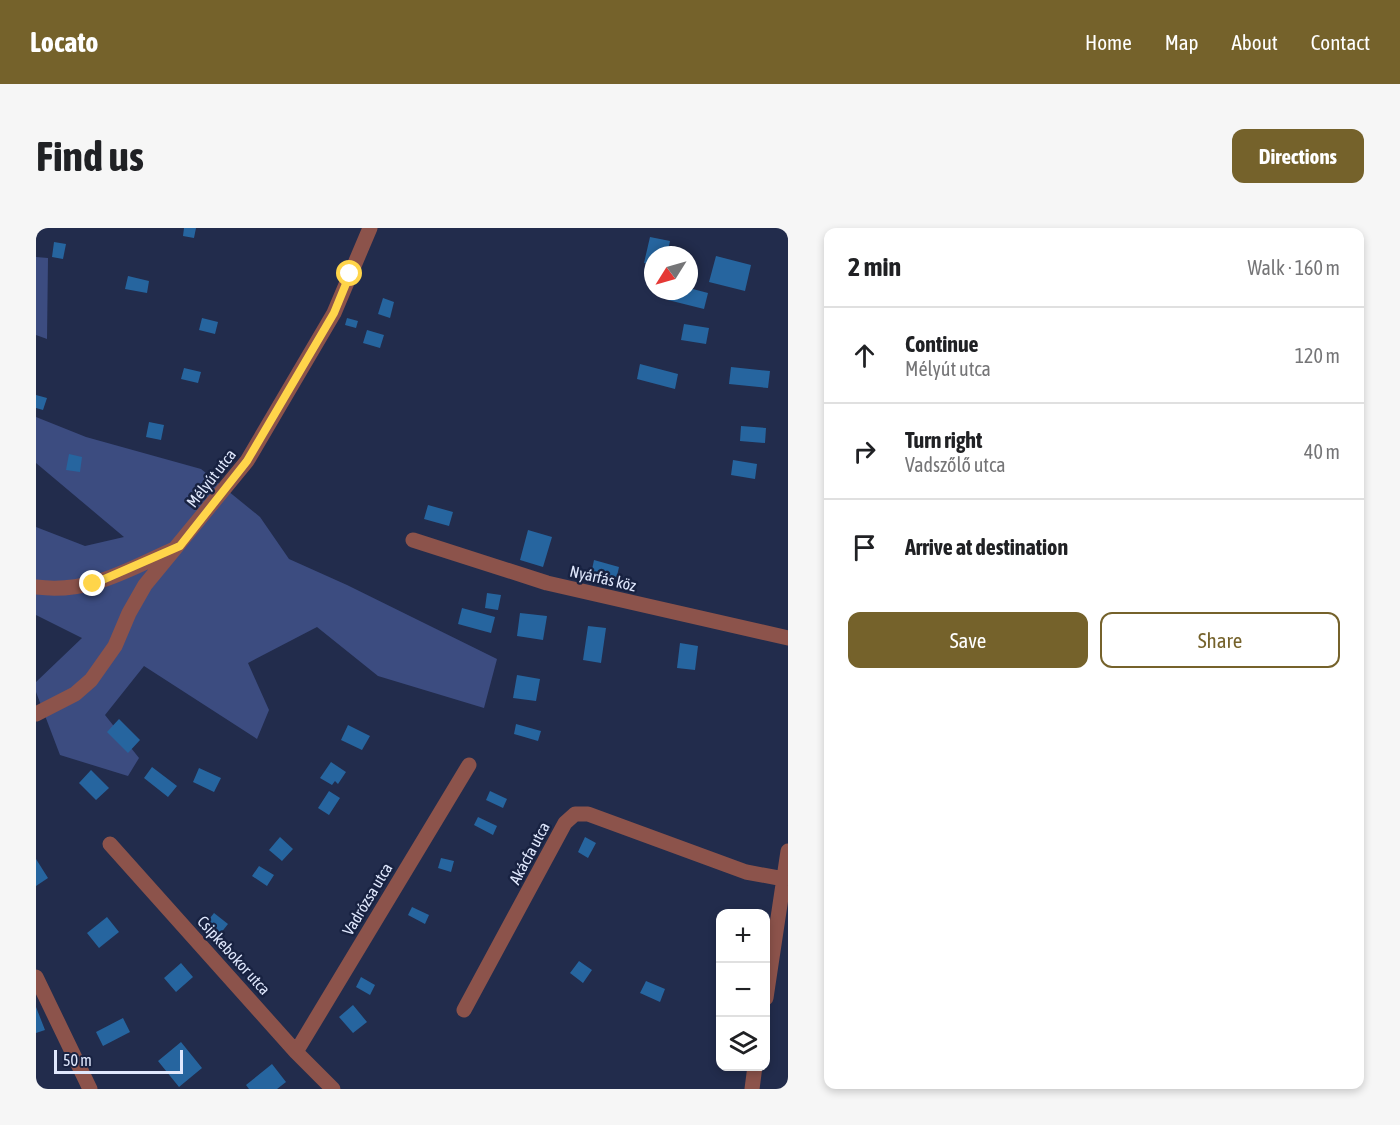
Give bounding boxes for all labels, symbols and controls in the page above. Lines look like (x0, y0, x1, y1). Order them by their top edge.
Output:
text: Locato (30, 26, 98, 58)
text: Home (1085, 30, 1132, 54)
text: Map (1165, 30, 1199, 54)
text: About (1232, 30, 1278, 54)
text: Contact (1311, 30, 1370, 54)
button: Directions (1232, 129, 1364, 183)
text: Find us (36, 132, 144, 180)
north arrow (644, 246, 698, 300)
text: 2 min (848, 252, 901, 282)
text: Walk · 160 m (1248, 256, 1340, 279)
route start (336, 260, 362, 286)
text: Continue (905, 331, 979, 357)
icon: ahead (848, 339, 881, 372)
text: 120 m (1295, 344, 1340, 367)
text: Mélyút utca (905, 357, 991, 380)
text: Turn right (905, 427, 982, 453)
icon: right (848, 435, 881, 468)
text: 40 m (1304, 440, 1340, 463)
street label: Mélyút utca (183, 445, 240, 511)
text: Vadszőlő utca (905, 453, 1006, 476)
icon: arrive (848, 531, 881, 564)
text: Arrive at destination (905, 534, 1068, 560)
street label: Nyárfás köz (568, 562, 638, 595)
route end (79, 570, 105, 596)
button: Save (848, 612, 1088, 668)
button: Share (1100, 612, 1340, 668)
street label: Akácfa utca (505, 819, 553, 887)
street label: Vadrózsa utca (338, 860, 396, 938)
map controls (716, 909, 770, 1071)
button: + (716, 909, 770, 963)
street label: Csipkebokor utca (193, 912, 274, 999)
button: − (716, 963, 770, 1017)
button: layers (716, 1017, 770, 1071)
scale bar (54, 1047, 183, 1074)
text: 50 m (63, 1051, 92, 1069)

